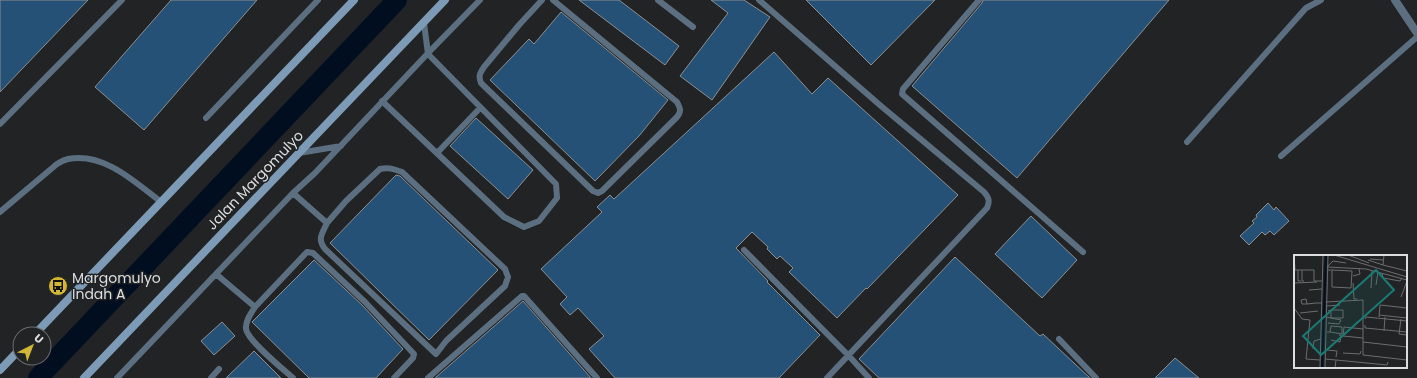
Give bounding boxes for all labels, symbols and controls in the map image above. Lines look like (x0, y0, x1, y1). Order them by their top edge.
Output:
street label: Jalan Margomulyo (202, 126, 308, 234)
inset map (1294, 255, 1407, 368)
place label: Margomulyo Indah A (72, 268, 161, 304)
bus stop icon: Margomulyo Indah A (47, 275, 69, 297)
north arrow (12, 326, 52, 366)
text: U (30, 330, 47, 347)

